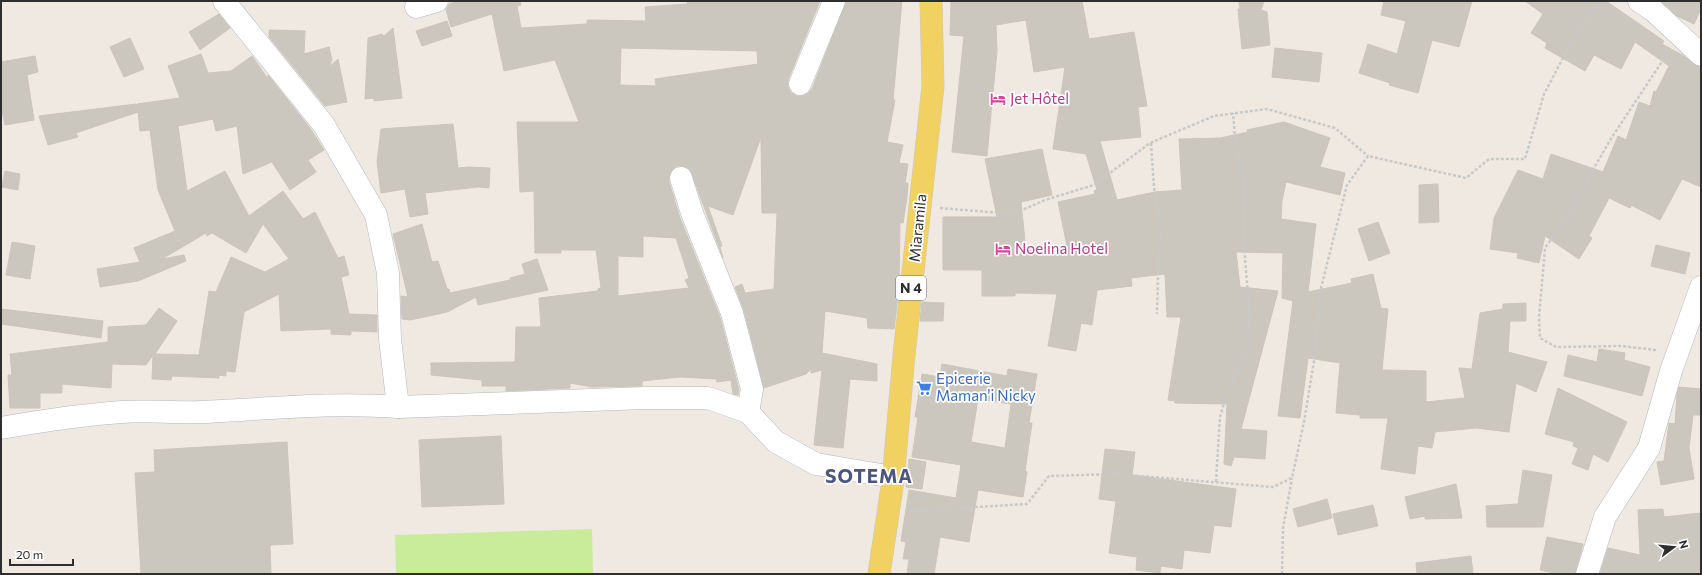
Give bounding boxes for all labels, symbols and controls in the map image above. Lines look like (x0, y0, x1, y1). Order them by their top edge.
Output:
place label: Jet Hôtel (1010, 89, 1069, 107)
hotel icon: Jet Hôtel (989, 90, 1007, 108)
street label: Miaramila (904, 193, 930, 263)
place label: Noelina Hotel (1015, 239, 1108, 257)
hotel icon: Noelina Hotel (994, 240, 1012, 258)
road number: N 4 (896, 276, 926, 300)
place label: Epicerie Maman'i Nicky (936, 369, 1036, 404)
supermarket icon: Epicerie Maman'i Nicky (915, 379, 933, 397)
district label: SOTEMA (825, 464, 913, 487)
north arrow (1654, 527, 1694, 567)
text: N (1677, 538, 1691, 550)
scale bar (10, 541, 73, 567)
text: 20 m (16, 547, 43, 561)

